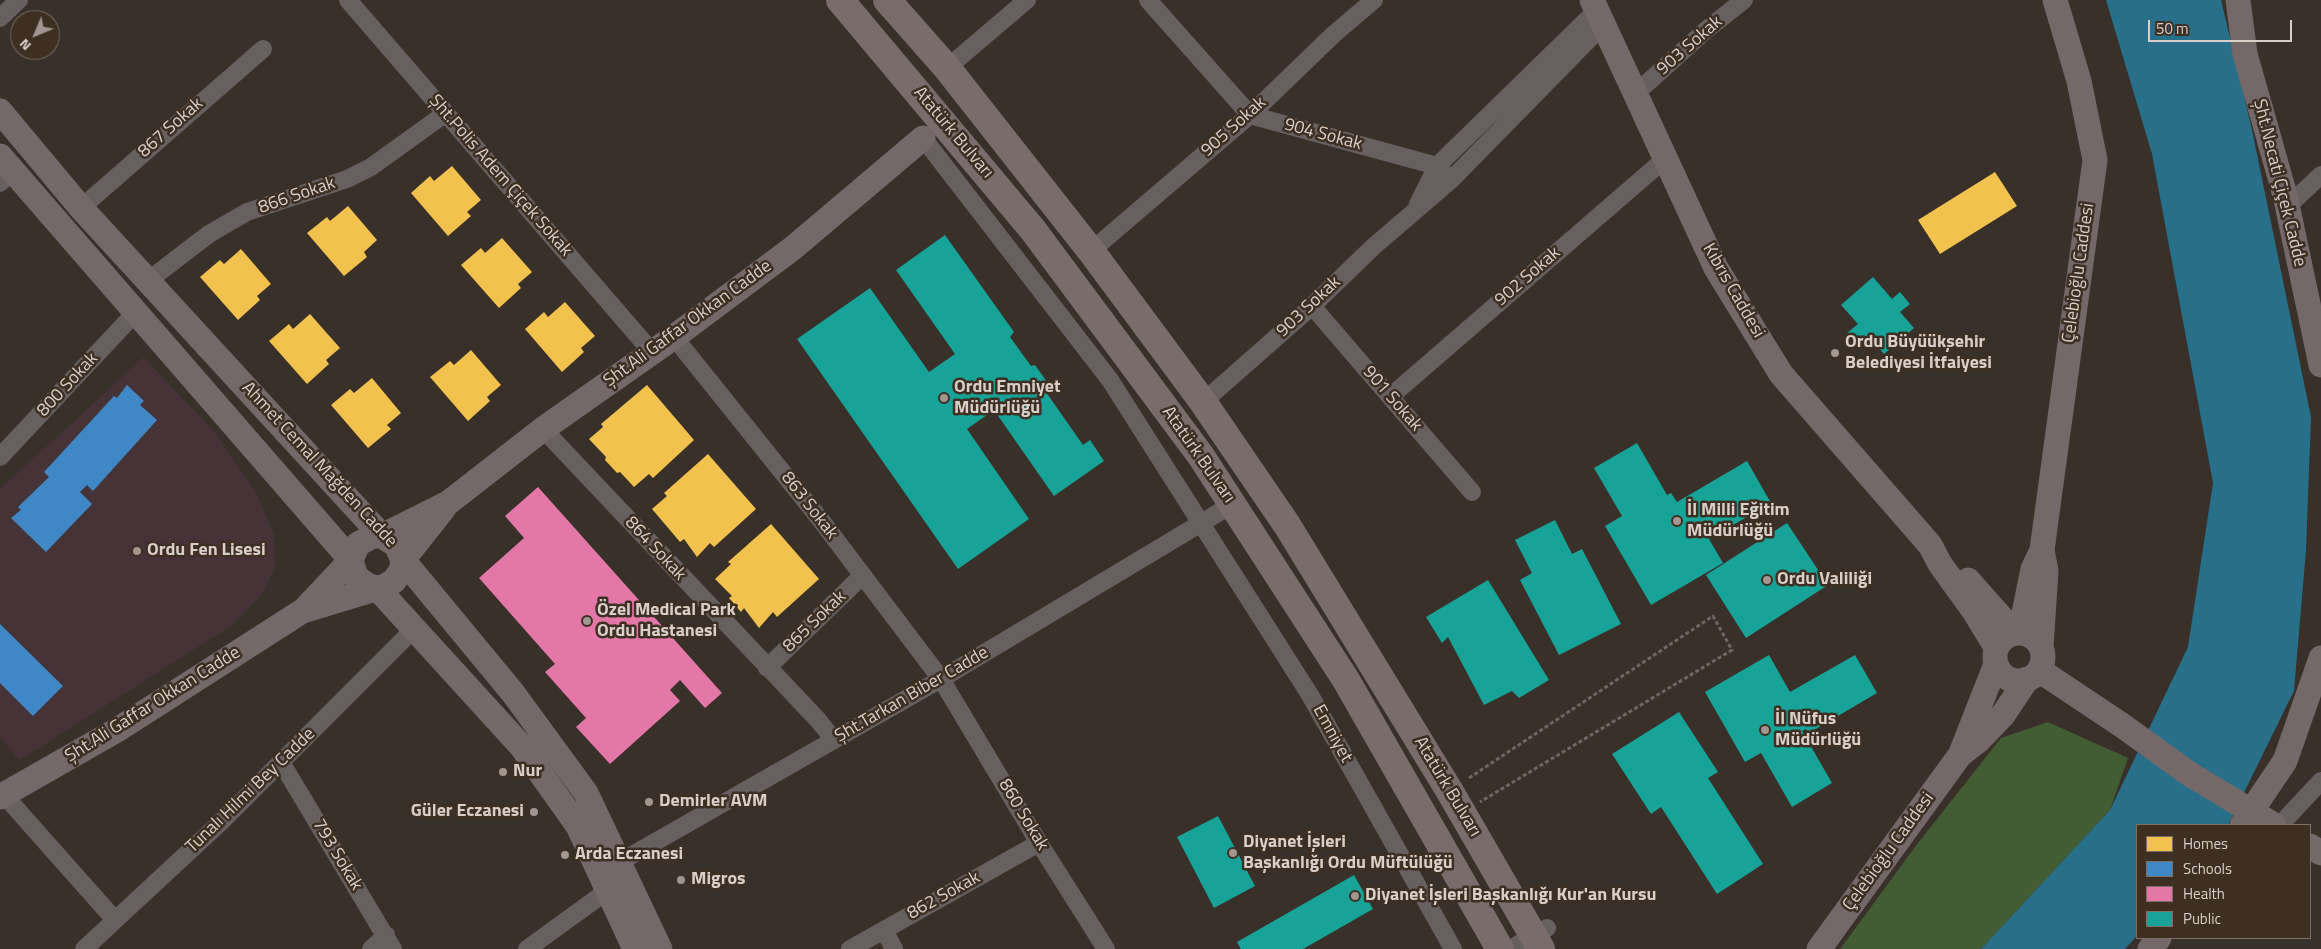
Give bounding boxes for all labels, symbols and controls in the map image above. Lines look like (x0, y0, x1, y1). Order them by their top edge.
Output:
north arrow (10, 10, 60, 60)
scale bar (2151, 10, 2295, 42)
street label: 903 Sokak (1653, 12, 1727, 80)
text: 50 m (2156, 17, 2189, 40)
text: N (14, 34, 36, 56)
street label: Atatürk Bulvarı (908, 83, 998, 183)
street label: Şht.Polis Adem Çiçek Sokak (424, 91, 576, 261)
street label: 905 Sokak (1197, 92, 1271, 162)
street label: 867 Sokak (134, 93, 208, 163)
street label: Şht.Necati Çiçek Cadde (2248, 97, 2310, 269)
street label: 904 Sokak (1282, 114, 1364, 156)
street label: 866 Sokak (256, 173, 338, 219)
street label: Çelebioğlu Caddesi (2058, 202, 2100, 344)
street label: Kıbrıs Caddesi (1697, 240, 1769, 342)
street label: 902 Sokak (1491, 243, 1565, 311)
street label: Şht.Ali Gaffar Okkan Cadde (600, 256, 776, 392)
street label: 903 Sokak (1273, 272, 1345, 342)
place label: Ordu Büyüükşehir Belediyesi İtfaiyesi (1845, 332, 1992, 374)
marker: Ordu Büyüükşehir Belediyesi İtfaiyesi (1829, 347, 1841, 359)
street label: 800 Sokak (33, 349, 103, 421)
street label: 901 Sokak (1358, 362, 1426, 436)
place label: Ordu Emniyet Müdürlüğü (954, 377, 1060, 419)
street label: Ahmet Cemal Mağden Cadde (237, 378, 401, 552)
marker: Ordu Emniyet Müdürlüğü (938, 392, 950, 404)
street label: Atatürk Bulvarı (1157, 403, 1239, 507)
street label: 863 Sokak (776, 468, 842, 544)
place label: İl Milli Eğitim Müdürlüğü (1687, 500, 1790, 542)
street label: 864 Sokak (620, 513, 690, 585)
marker: İl Milli Eğitim Müdürlüğü (1671, 515, 1683, 527)
place label: Ordu Fen Lisesi (147, 540, 266, 562)
marker: Ordu Fen Lisesi (131, 545, 143, 557)
place label: Ordu Valiliği (1777, 569, 1872, 591)
marker: Ordu Valiliği (1761, 574, 1773, 586)
street label: 865 Sokak (779, 587, 851, 657)
place label: Özel Medical Park Ordu Hastanesi (597, 600, 736, 642)
marker: Özel Medical Park Ordu Hastanesi (581, 615, 593, 627)
street label: Şht.Ali Gaffar Okkan Cadde (62, 642, 244, 768)
street label: Şht.Tarkan Biber Cadde (831, 642, 993, 748)
street label: Emniyet (1307, 701, 1357, 767)
place label: İl Nüfus Müdürlüğü (1775, 709, 1861, 752)
street label: Tunalı Hilmi Bey Cadde (182, 724, 320, 858)
marker: İl Nüfus Müdürlüğü (1759, 724, 1771, 736)
street label: Atatürk Bulvarı (1409, 733, 1485, 841)
place label: Nur (513, 761, 542, 783)
marker: Nur (497, 766, 509, 778)
street label: 860 Sokak (993, 775, 1053, 855)
street label: Çelebioğlu Caddesi (1839, 789, 1939, 915)
place label: Demirler AVM (659, 791, 767, 813)
marker: Demirler AVM (643, 796, 655, 808)
place label: Güler Eczanesi (411, 801, 524, 823)
marker: Güler Eczanesi (528, 806, 540, 818)
street label: 793 Sokak (307, 815, 367, 895)
legend (2136, 824, 2311, 939)
place label: Diyanet İşleri Başkanlığı Ordu Müftülüğü (1243, 832, 1453, 874)
text: Homes (2183, 832, 2228, 855)
place label: Arda Eczanesi (575, 844, 683, 866)
marker: Diyanet İşleri Başkanlığı Ordu Müftülüğü (1227, 847, 1239, 859)
marker: Arda Eczanesi (559, 849, 571, 861)
text: Schools (2183, 857, 2232, 880)
street label: 862 Sokak (904, 867, 984, 925)
place label: Migros (691, 869, 745, 891)
marker: Migros (675, 874, 687, 886)
text: Health (2183, 882, 2225, 905)
place label: Diyanet İşleri Başkanlığı Kur'an Kursu (1365, 885, 1657, 907)
marker: Diyanet İşleri Başkanlığı Kur'an Kursu (1349, 890, 1361, 902)
text: Public (2183, 907, 2221, 930)

